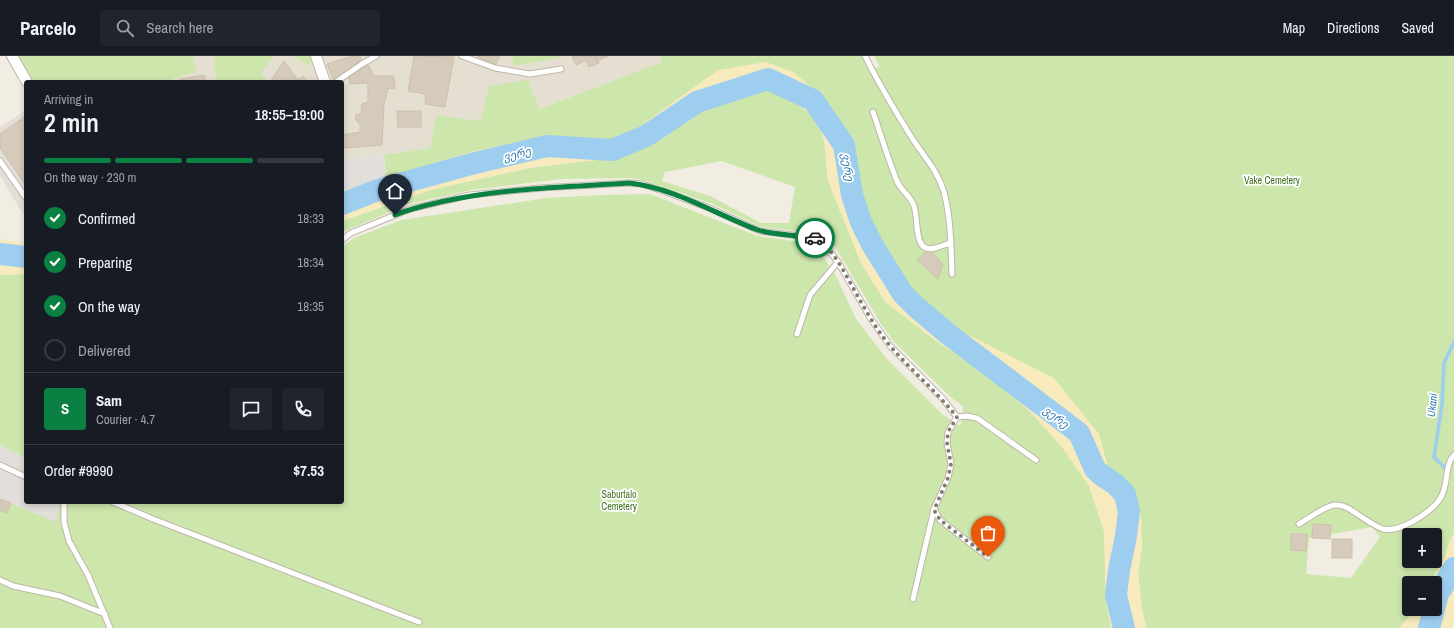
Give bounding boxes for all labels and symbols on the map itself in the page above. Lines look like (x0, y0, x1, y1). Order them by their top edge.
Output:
water label: ვერე (502, 144, 533, 164)
water label: ვერე (839, 152, 857, 182)
pin (378, 174, 412, 215)
park label: Vake Cemetery (1244, 174, 1301, 187)
courier (795, 218, 835, 258)
water label: Ukani (1424, 392, 1440, 417)
water label: ვერე (1041, 403, 1072, 431)
park label: Saburtalo Cemetery (601, 488, 638, 513)
pin (971, 516, 1005, 557)

